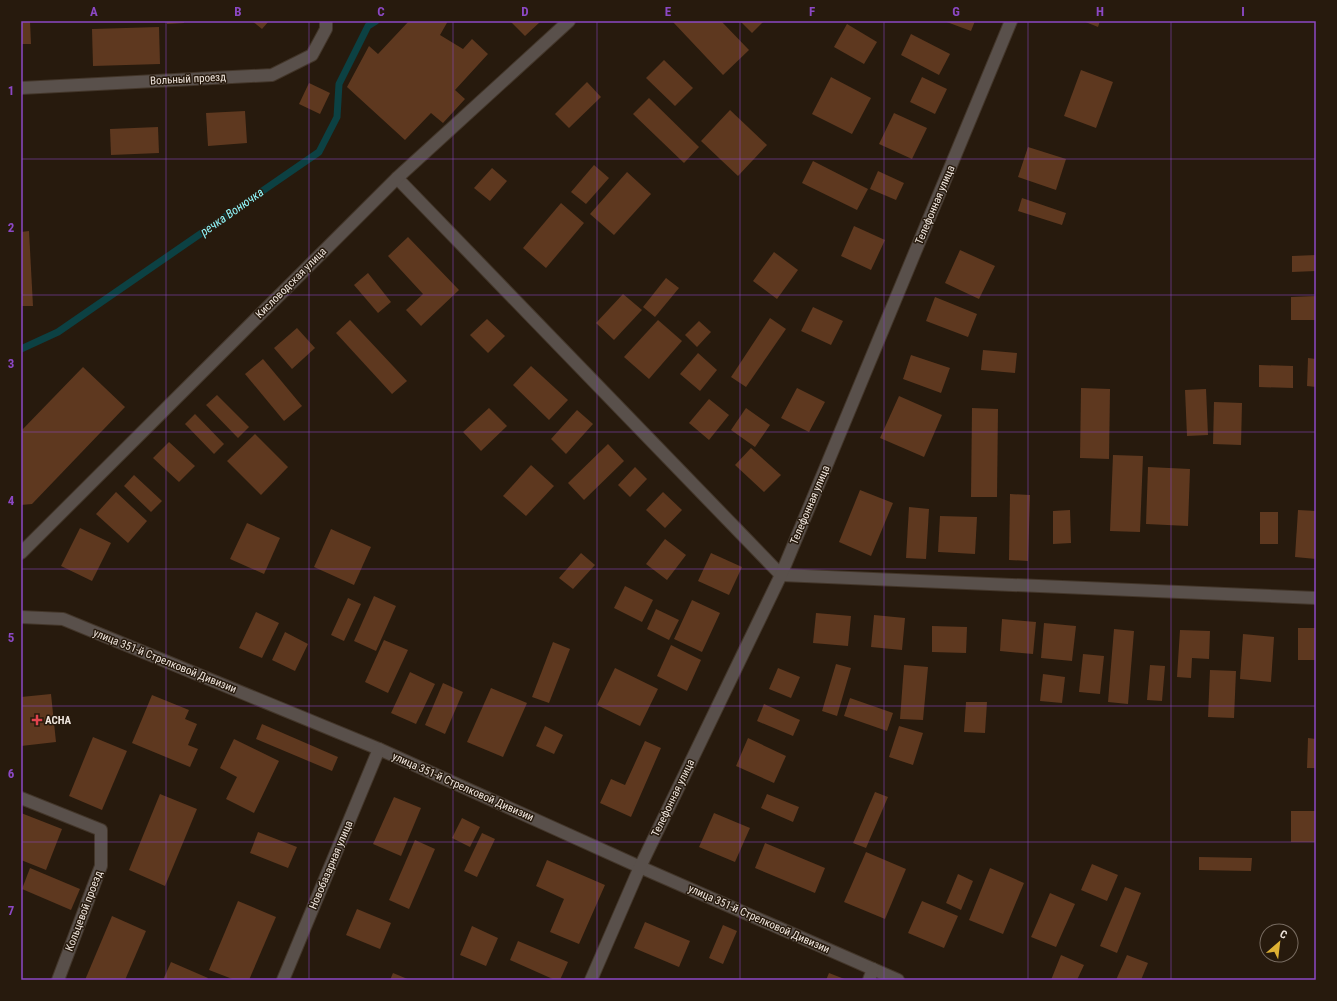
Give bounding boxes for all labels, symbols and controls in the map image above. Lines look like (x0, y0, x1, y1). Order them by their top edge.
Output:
text: A (90, 4, 98, 19)
text: B (234, 4, 242, 19)
text: C (377, 4, 385, 19)
text: D (521, 4, 529, 19)
text: E (665, 4, 672, 19)
text: F (809, 4, 815, 19)
text: G (952, 4, 960, 19)
text: H (1096, 4, 1104, 19)
text: I (1241, 4, 1245, 19)
street label: Вольный проезд (150, 71, 226, 87)
text: 1 (8, 83, 14, 98)
street label: Телефонная улица (913, 164, 957, 246)
water label: речка Вонючка (197, 185, 266, 239)
text: 2 (8, 220, 15, 235)
street label: Кисловодская улица (253, 245, 329, 321)
text: 3 (8, 356, 14, 371)
street label: Телефонная улица (788, 464, 832, 546)
text: 4 (8, 493, 15, 508)
street label: улица 351-й Стрелковой Дивизии (91, 626, 239, 696)
text: 5 (8, 630, 15, 645)
place label: АСНА (45, 714, 72, 727)
marker: АСНА (32, 715, 42, 725)
street label: улица 351-й Стрелковой Дивизии (390, 750, 536, 824)
street label: Телефонная улица (649, 757, 697, 839)
text: 6 (8, 766, 15, 781)
street label: Новобазарная улица (306, 819, 356, 911)
street label: Кольцевой проезд (63, 869, 105, 953)
street label: улица 351-й Стрелковой Дивизии (686, 882, 832, 956)
text: 7 (8, 903, 15, 918)
north arrow (1259, 923, 1299, 963)
text: С (1278, 927, 1289, 942)

